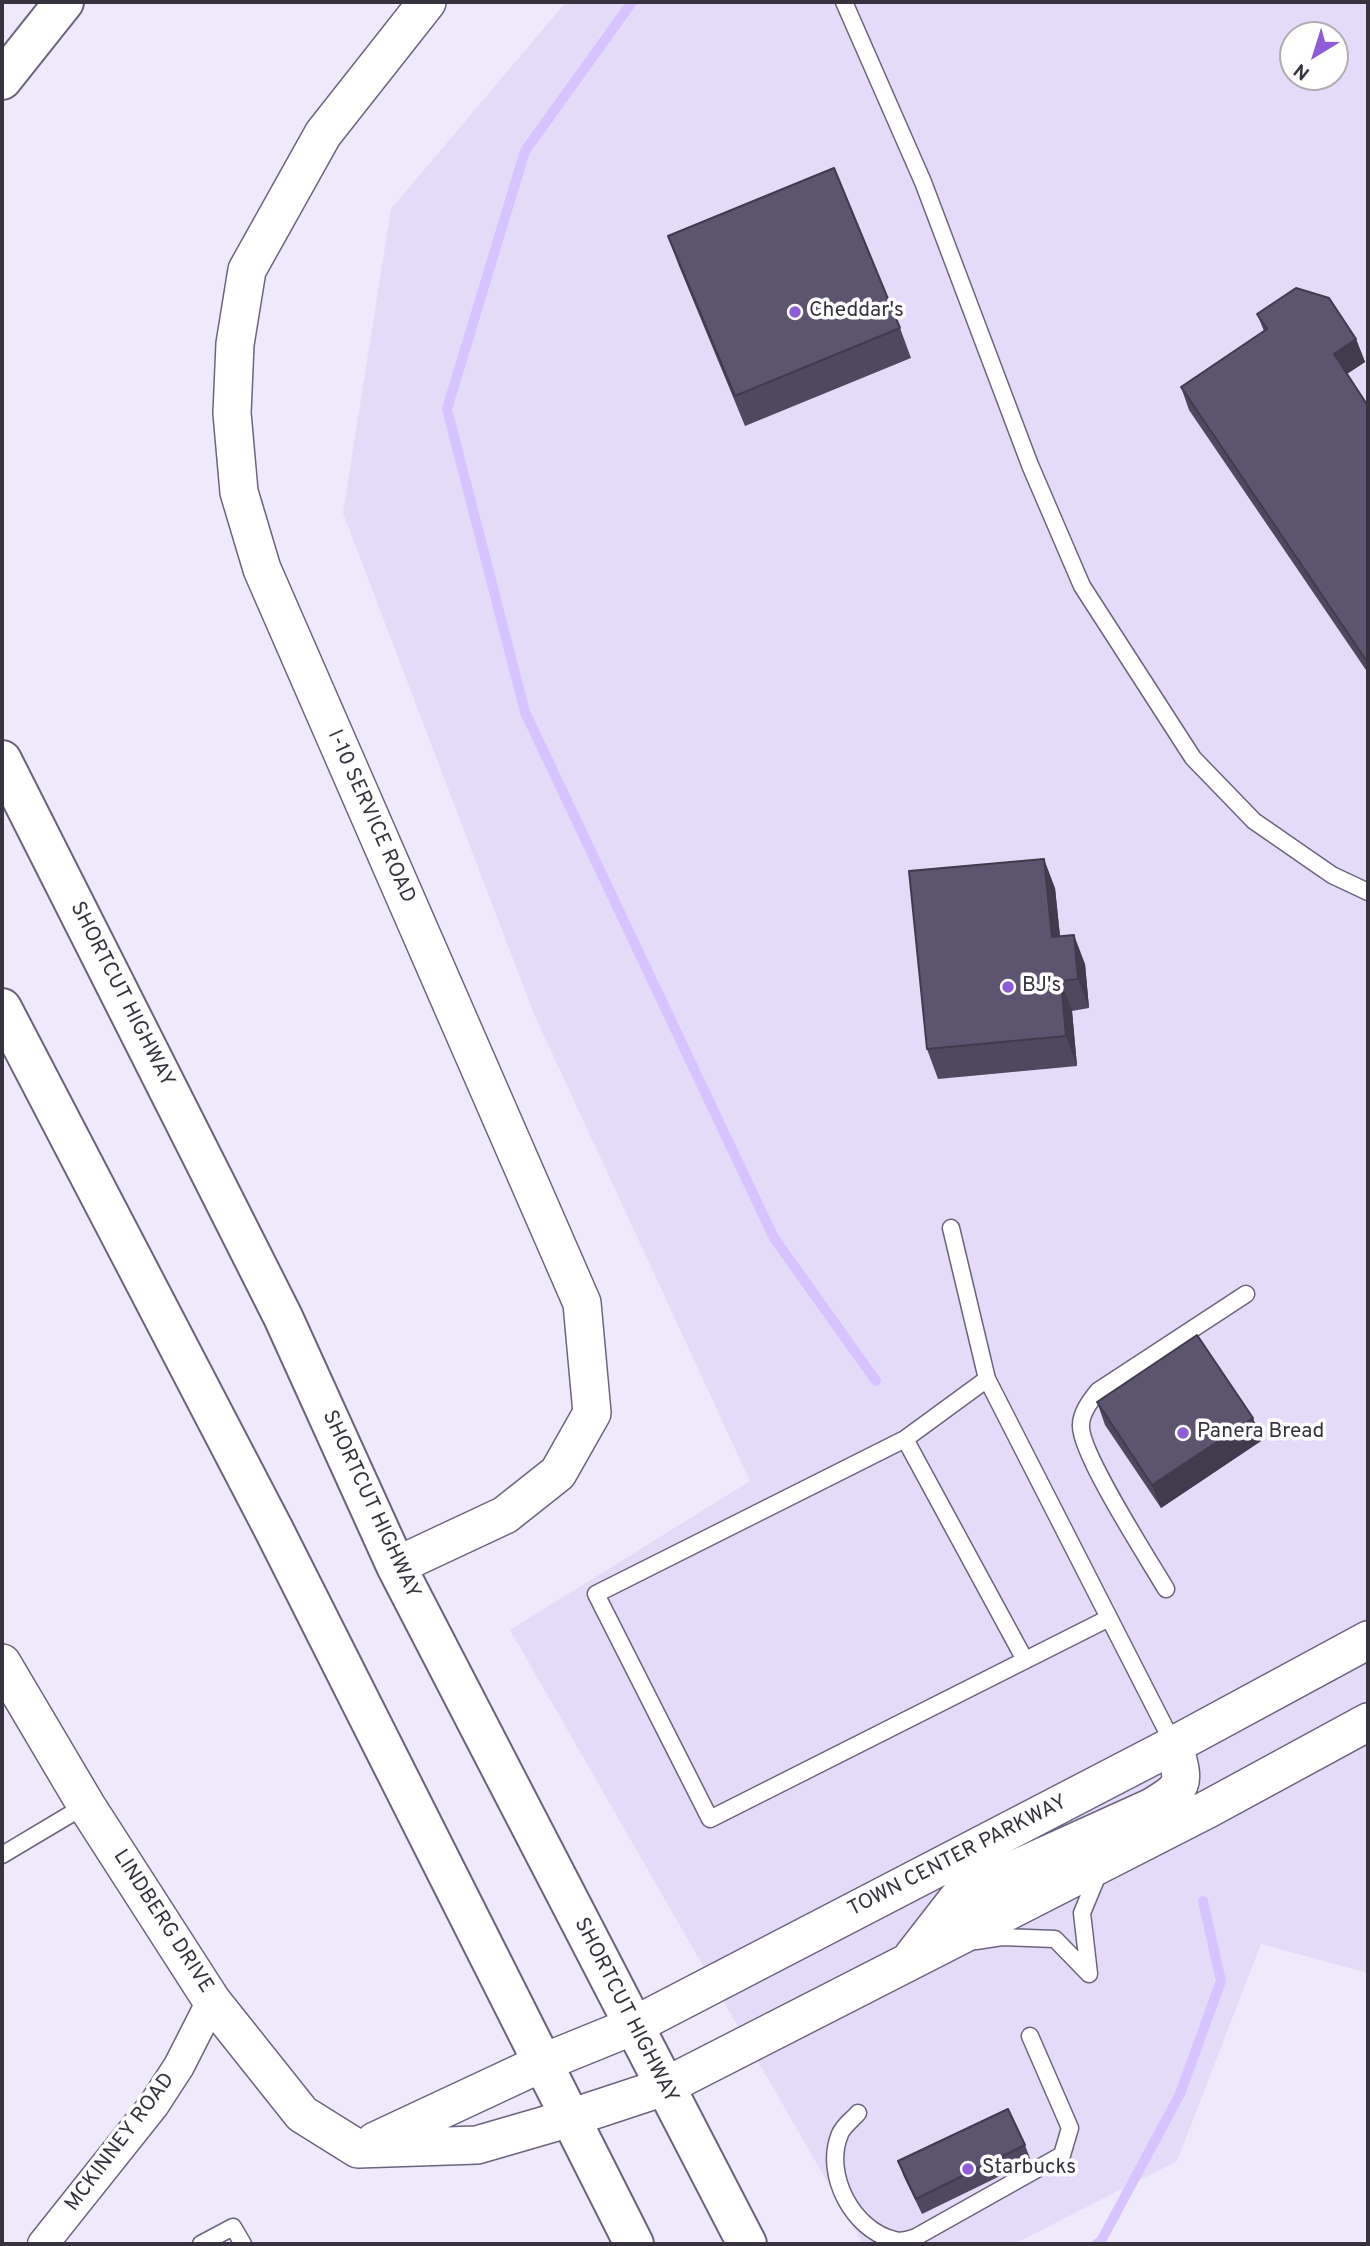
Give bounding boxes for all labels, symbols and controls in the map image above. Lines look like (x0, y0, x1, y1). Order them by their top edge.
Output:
north arrow (1279, 21, 1349, 91)
text: N (1290, 57, 1315, 85)
place label: Cheddar's (809, 299, 904, 325)
marker: Cheddar's (787, 304, 803, 320)
street label: I-10 SERVICE ROAD (320, 726, 420, 908)
street label: SHORTCUT HIGHWAY (63, 898, 179, 1092)
place label: BJ's (1022, 974, 1061, 1000)
marker: BJ's (1000, 979, 1016, 995)
street label: SHORTCUT HIGHWAY (315, 1407, 425, 1603)
place label: Panera Bread (1197, 1420, 1324, 1446)
marker: Panera Bread (1175, 1425, 1191, 1441)
street label: TOWN CENTER PARKWAY (844, 1791, 1072, 1923)
street label: LINDBERG DRIVE (106, 1846, 218, 1998)
street label: SHORTCUT HIGHWAY (567, 1914, 683, 2108)
street label: MCKINNEY ROAD (61, 2069, 181, 2217)
place label: Starbucks (982, 2156, 1076, 2182)
marker: Starbucks (960, 2161, 976, 2177)

